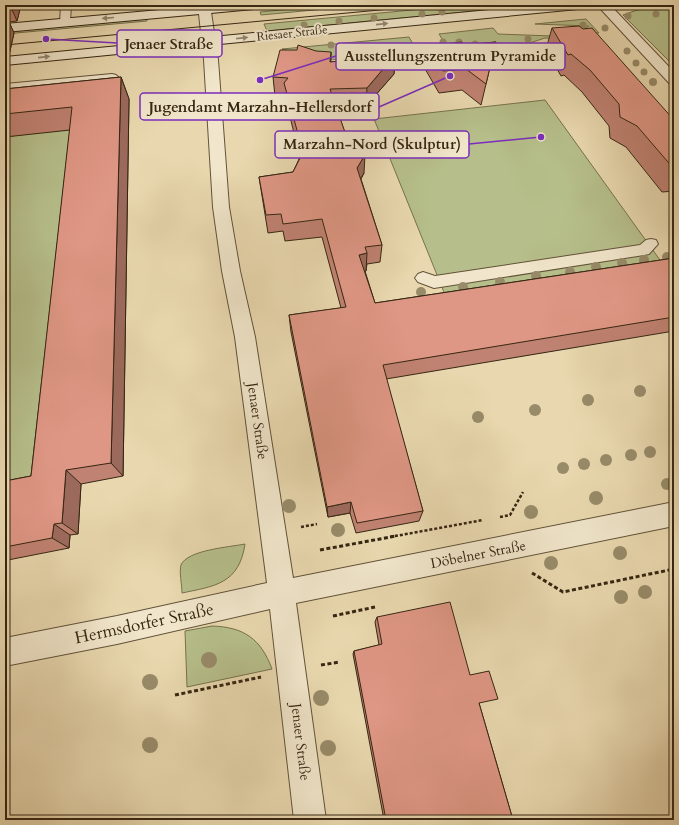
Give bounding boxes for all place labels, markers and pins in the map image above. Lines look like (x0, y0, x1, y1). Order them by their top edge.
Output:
callout: Jenaer Straße (117, 30, 222, 57)
callout: Ausstellungszentrum Pyramide (336, 43, 565, 70)
callout: Jugendamt Marzahn-Hellersdorf (140, 93, 379, 120)
callout: Marzahn-Nord (Skulptur) (275, 131, 469, 158)

